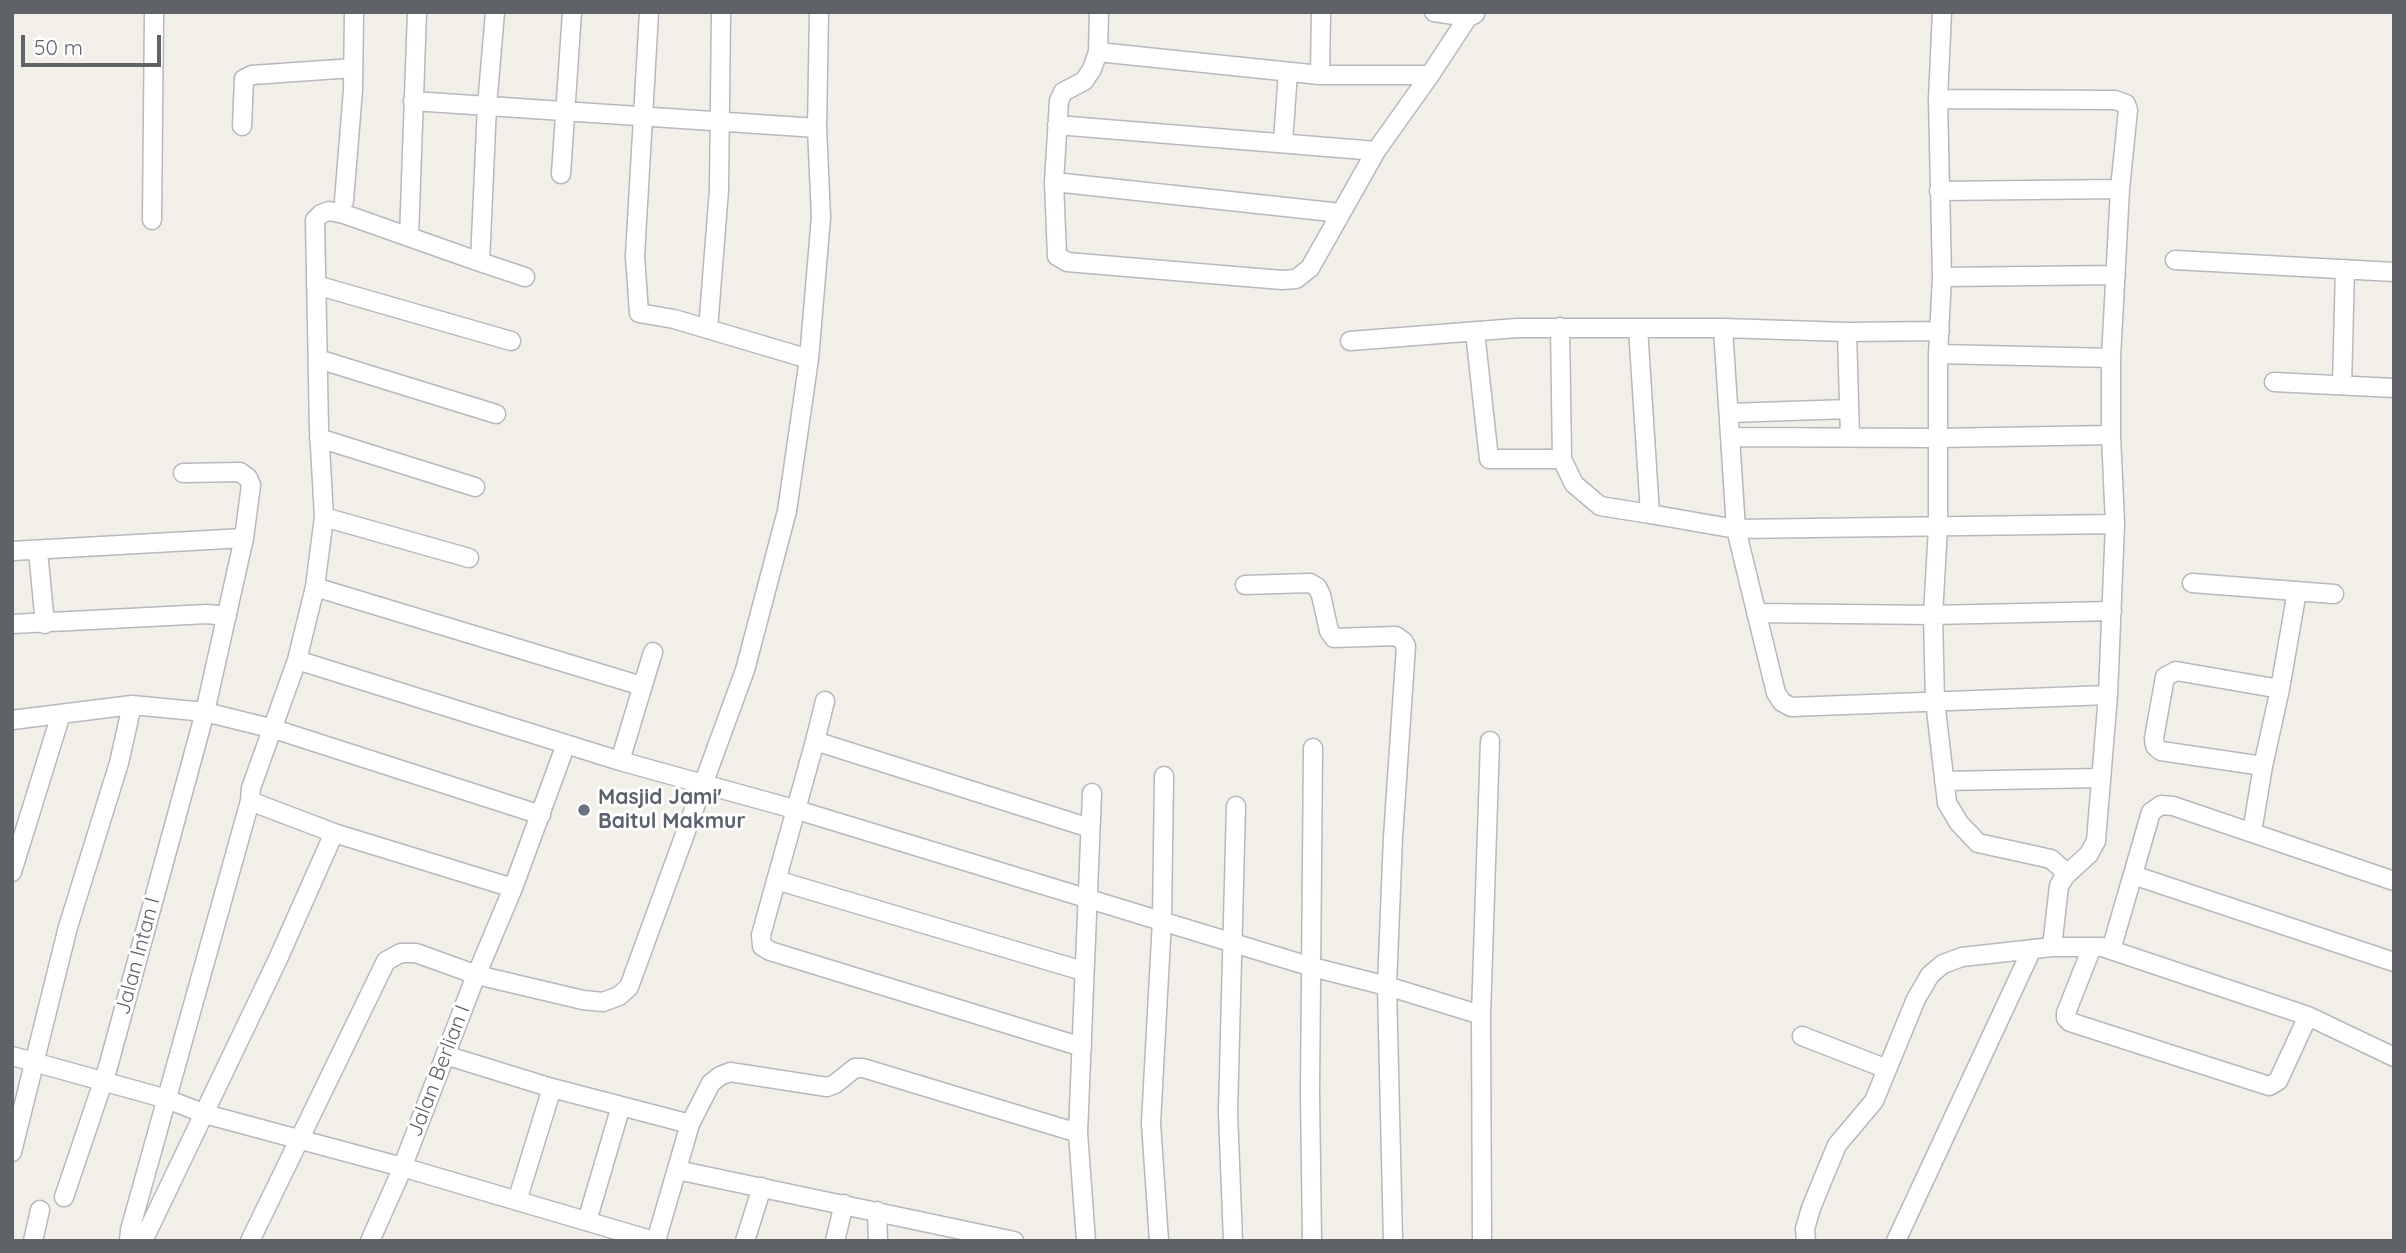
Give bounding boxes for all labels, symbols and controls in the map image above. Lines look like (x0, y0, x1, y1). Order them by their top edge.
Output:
scale bar (24, 21, 164, 65)
text: 50 m (34, 34, 83, 60)
place label: Masjid Jami' Baitul Makmur (598, 785, 746, 835)
marker: Masjid Jami' Baitul Makmur (576, 802, 592, 818)
street label: Jalan Intan I (110, 895, 166, 1017)
street label: Jalan Berlian I (402, 1002, 476, 1140)

